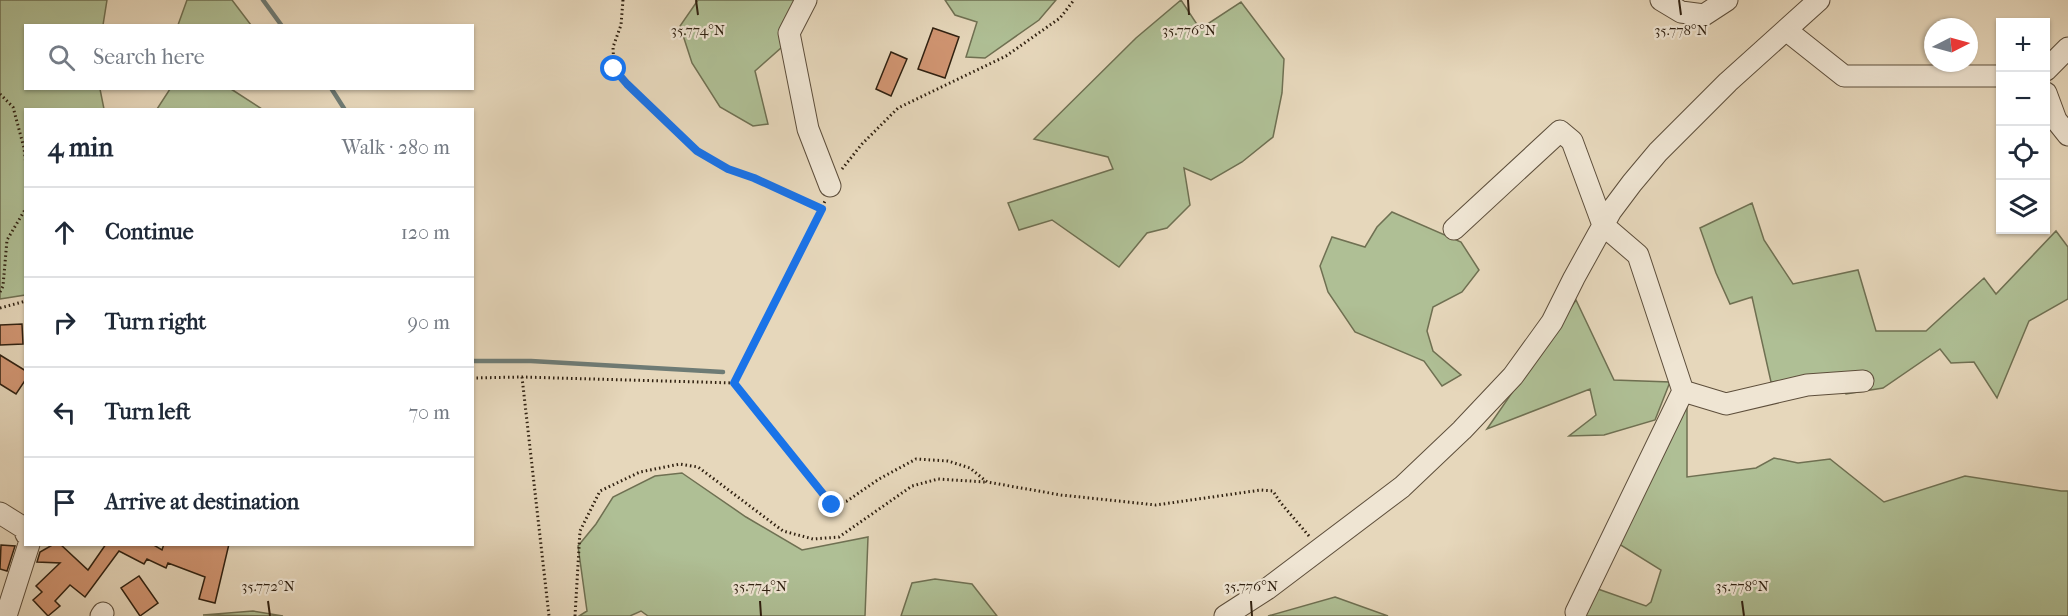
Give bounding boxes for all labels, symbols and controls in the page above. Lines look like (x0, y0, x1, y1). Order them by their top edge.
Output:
north arrow (1924, 18, 1978, 72)
map controls (1996, 18, 2050, 234)
button: + (1996, 18, 2050, 72)
text: 35.774°N (671, 21, 726, 39)
text: 35.776°N (1162, 21, 1217, 39)
text: 35.778°N (1654, 21, 1708, 39)
search box (24, 24, 474, 90)
icon: search (45, 41, 78, 74)
text: Search here (93, 44, 205, 70)
route start (600, 55, 626, 81)
button: − (1996, 72, 2050, 126)
button: locate (1996, 126, 2050, 180)
text: 4 min (48, 132, 113, 163)
text: Walk · 280 m (342, 136, 450, 159)
button: layers (1996, 180, 2050, 234)
icon: ahead (48, 216, 81, 249)
text: Continue (105, 219, 194, 245)
text: 120 m (401, 221, 450, 244)
icon: right (48, 306, 81, 339)
text: Turn right (105, 309, 206, 335)
text: 90 m (408, 311, 450, 334)
icon: left (48, 396, 81, 429)
text: Turn left (105, 399, 191, 425)
text: 70 m (408, 401, 450, 424)
icon: arrive (48, 486, 81, 519)
text: Arrive at destination (105, 489, 299, 515)
route end (818, 491, 844, 517)
text: 35.772°N (241, 577, 295, 595)
text: 35.774°N (733, 577, 788, 595)
text: 35.776°N (1224, 577, 1279, 595)
text: 35.778°N (1715, 577, 1769, 595)

